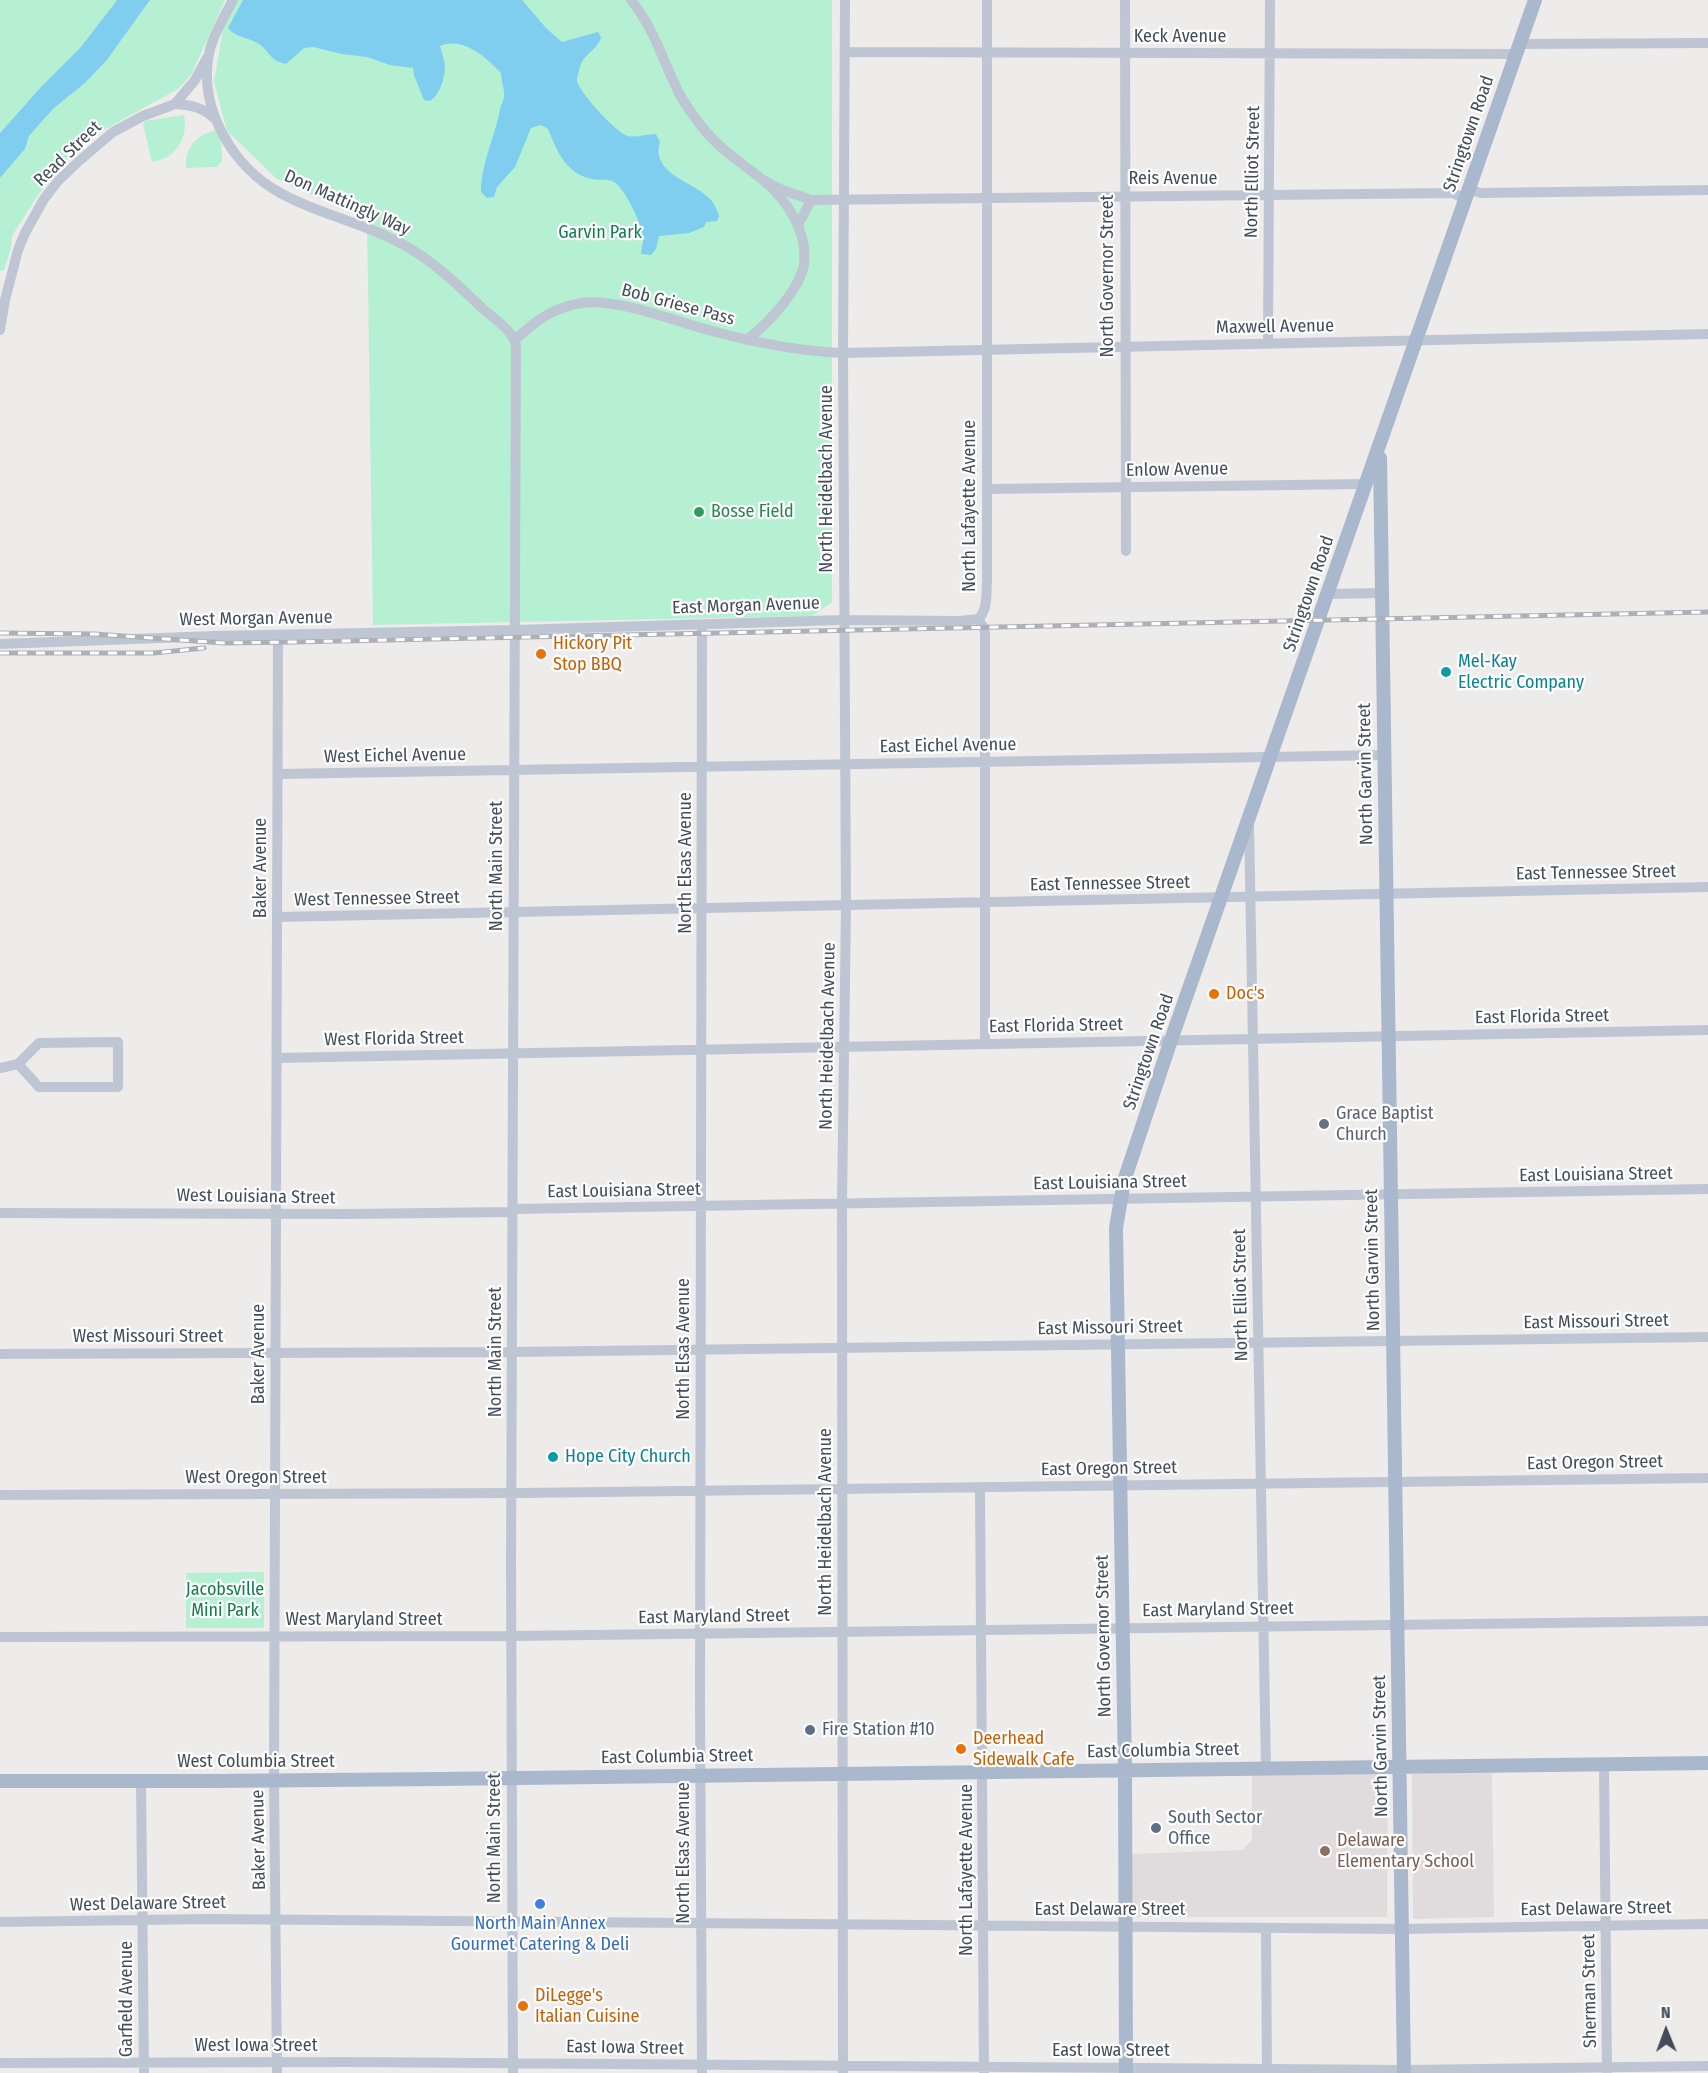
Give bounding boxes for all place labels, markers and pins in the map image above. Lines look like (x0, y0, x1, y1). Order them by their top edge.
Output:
place label: Bosse Field (711, 501, 794, 523)
marker: Bosse Field (692, 505, 706, 519)
place label: Hickory Pit Stop BBQ (553, 633, 632, 676)
marker: Hickory Pit Stop BBQ (534, 647, 548, 661)
place label: Mel-Kay Electric Company (1458, 651, 1584, 694)
marker: Mel-Kay Electric Company (1439, 665, 1453, 679)
place label: Doc's (1226, 983, 1265, 1005)
marker: Doc's (1207, 987, 1221, 1001)
place label: Grace Baptist Church (1336, 1103, 1434, 1146)
marker: Grace Baptist Church (1317, 1117, 1331, 1131)
place label: Hope City Church (565, 1446, 691, 1468)
marker: Hope City Church (546, 1450, 560, 1464)
place label: Fire Station #10 (822, 1719, 935, 1741)
marker: Fire Station #10 (803, 1723, 817, 1737)
place label: Deerhead Sidewalk Cafe (973, 1728, 1075, 1770)
marker: Deerhead Sidewalk Cafe (954, 1742, 968, 1756)
place label: South Sector Office (1168, 1807, 1262, 1850)
marker: South Sector Office (1149, 1821, 1163, 1835)
place label: Delaware Elementary School (1337, 1830, 1474, 1872)
marker: Delaware Elementary School (1318, 1844, 1332, 1858)
marker: North Main Annex Gourmet Catering & Deli (533, 1897, 547, 1911)
place label: North Main Annex Gourmet Catering & Deli (451, 1913, 629, 1956)
place label: DiLegge's Italian Cuisine (535, 1985, 639, 2028)
marker: DiLegge's Italian Cuisine (516, 1999, 530, 2013)

